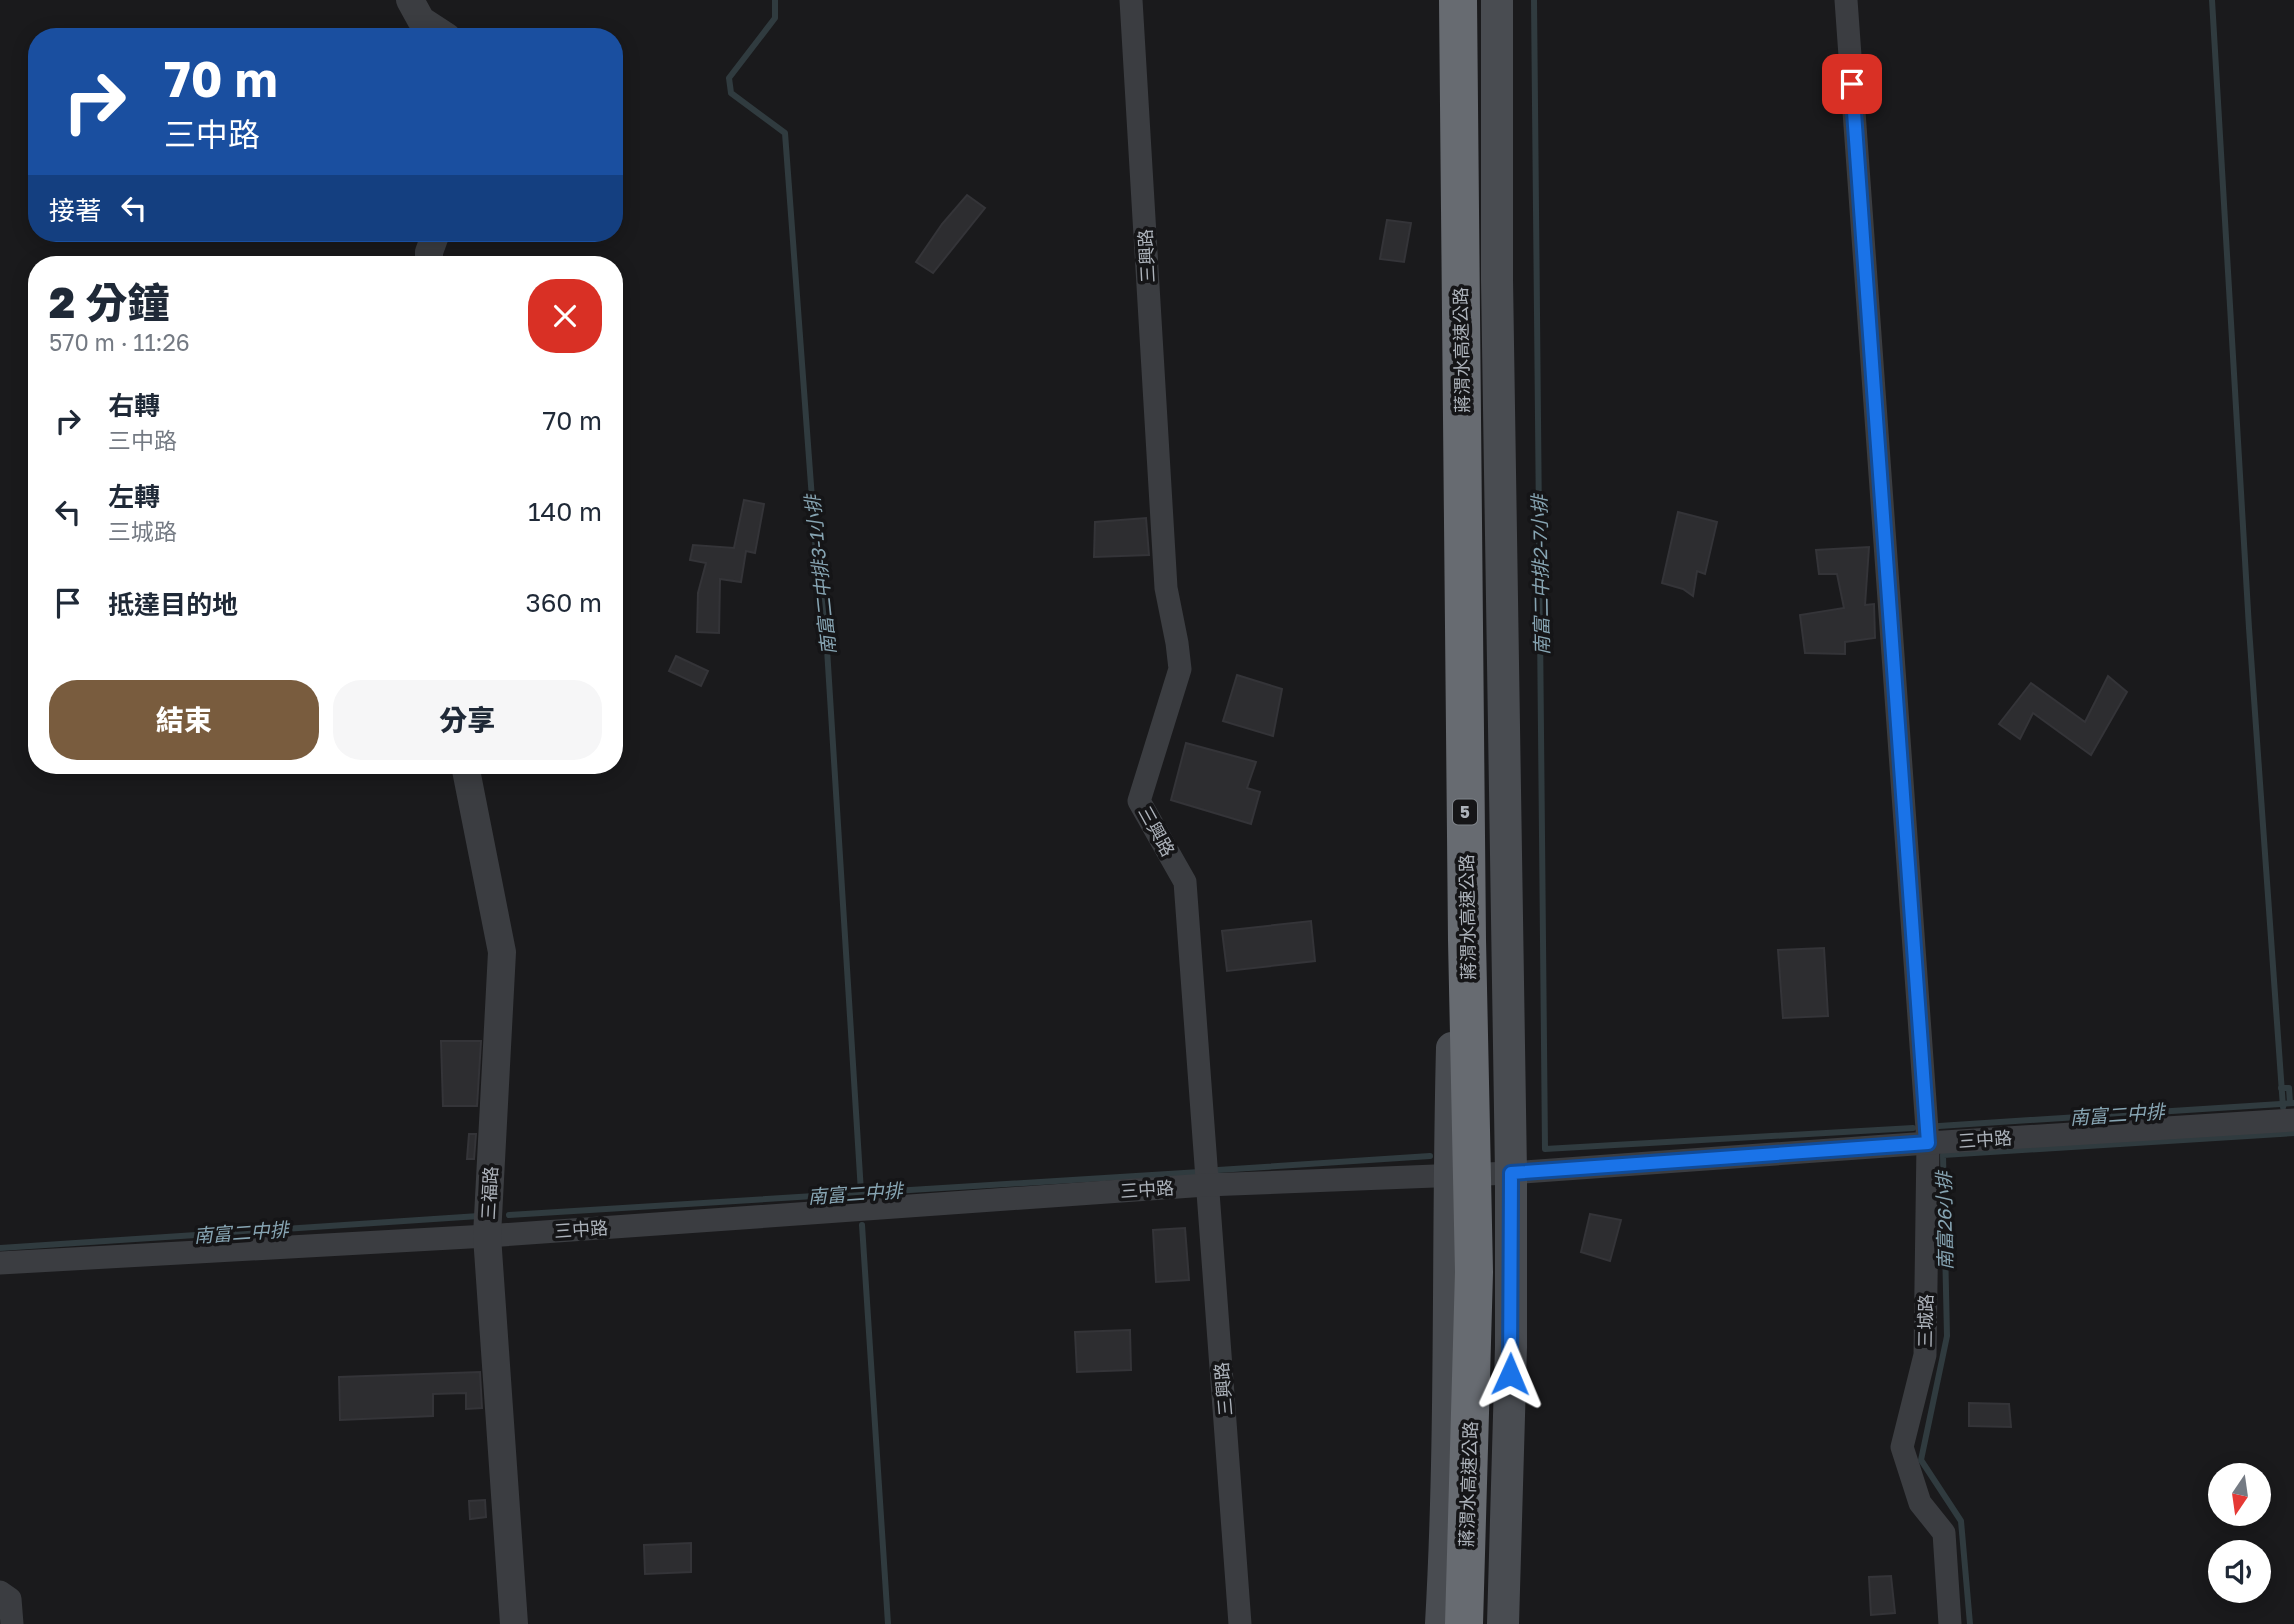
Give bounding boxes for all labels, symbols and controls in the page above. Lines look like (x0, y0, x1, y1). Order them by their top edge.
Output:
text: 70 m (164, 49, 278, 108)
pin (1822, 54, 1882, 114)
icon: right (49, 56, 140, 147)
icon: arrive (1833, 65, 1871, 103)
text: 三中路 (164, 115, 260, 153)
icon: left (115, 189, 153, 227)
text: 接著 (49, 195, 101, 226)
street label: 三興路 (1134, 228, 1158, 284)
text: 2 分鐘 (49, 277, 170, 327)
button: close (528, 279, 602, 353)
street label: 蔣渭水高速公路 (1449, 287, 1473, 413)
text: 570 m · 11:26 (49, 328, 190, 356)
text: 右轉 (108, 390, 160, 421)
icon: right (49, 402, 87, 440)
text: 70 m (543, 405, 602, 436)
text: 三中路 (108, 426, 177, 454)
text: 左轉 (108, 481, 160, 512)
water label: 南富二中排3-1小排 (800, 491, 840, 656)
water label: 南富二中排2-7小排 (1527, 492, 1553, 655)
icon: left (49, 493, 87, 531)
text: 140 m (528, 496, 602, 527)
text: 三城路 (108, 517, 177, 545)
icon: arrive (49, 584, 87, 622)
text: 360 m (525, 587, 602, 618)
text: 抵達目的地 (108, 589, 238, 620)
button: 結束 (49, 680, 319, 760)
button: 分享 (333, 680, 602, 760)
road number: 5 (1453, 800, 1477, 824)
street label: 三興路 (1134, 802, 1180, 860)
street label: 蔣渭水高速公路 (1455, 854, 1479, 980)
water label: 南富二中排 (2069, 1099, 2168, 1129)
street label: 三中路 (1957, 1126, 2013, 1152)
street label: 三福路 (477, 1165, 501, 1221)
water label: 南富26小排 (1932, 1169, 1956, 1270)
street label: 三中路 (1119, 1176, 1175, 1202)
water label: 南富二中排 (807, 1178, 906, 1208)
street label: 三中路 (553, 1216, 609, 1242)
water label: 南富二中排 (193, 1217, 292, 1247)
street label: 三城路 (1914, 1294, 1936, 1348)
position arrow (1473, 1337, 1547, 1411)
street label: 三興路 (1210, 1361, 1236, 1417)
street label: 蔣渭水高速公路 (1455, 1421, 1481, 1547)
north arrow (2208, 1463, 2272, 1526)
map controls (2208, 1463, 2271, 1603)
button: sound (2208, 1540, 2271, 1603)

